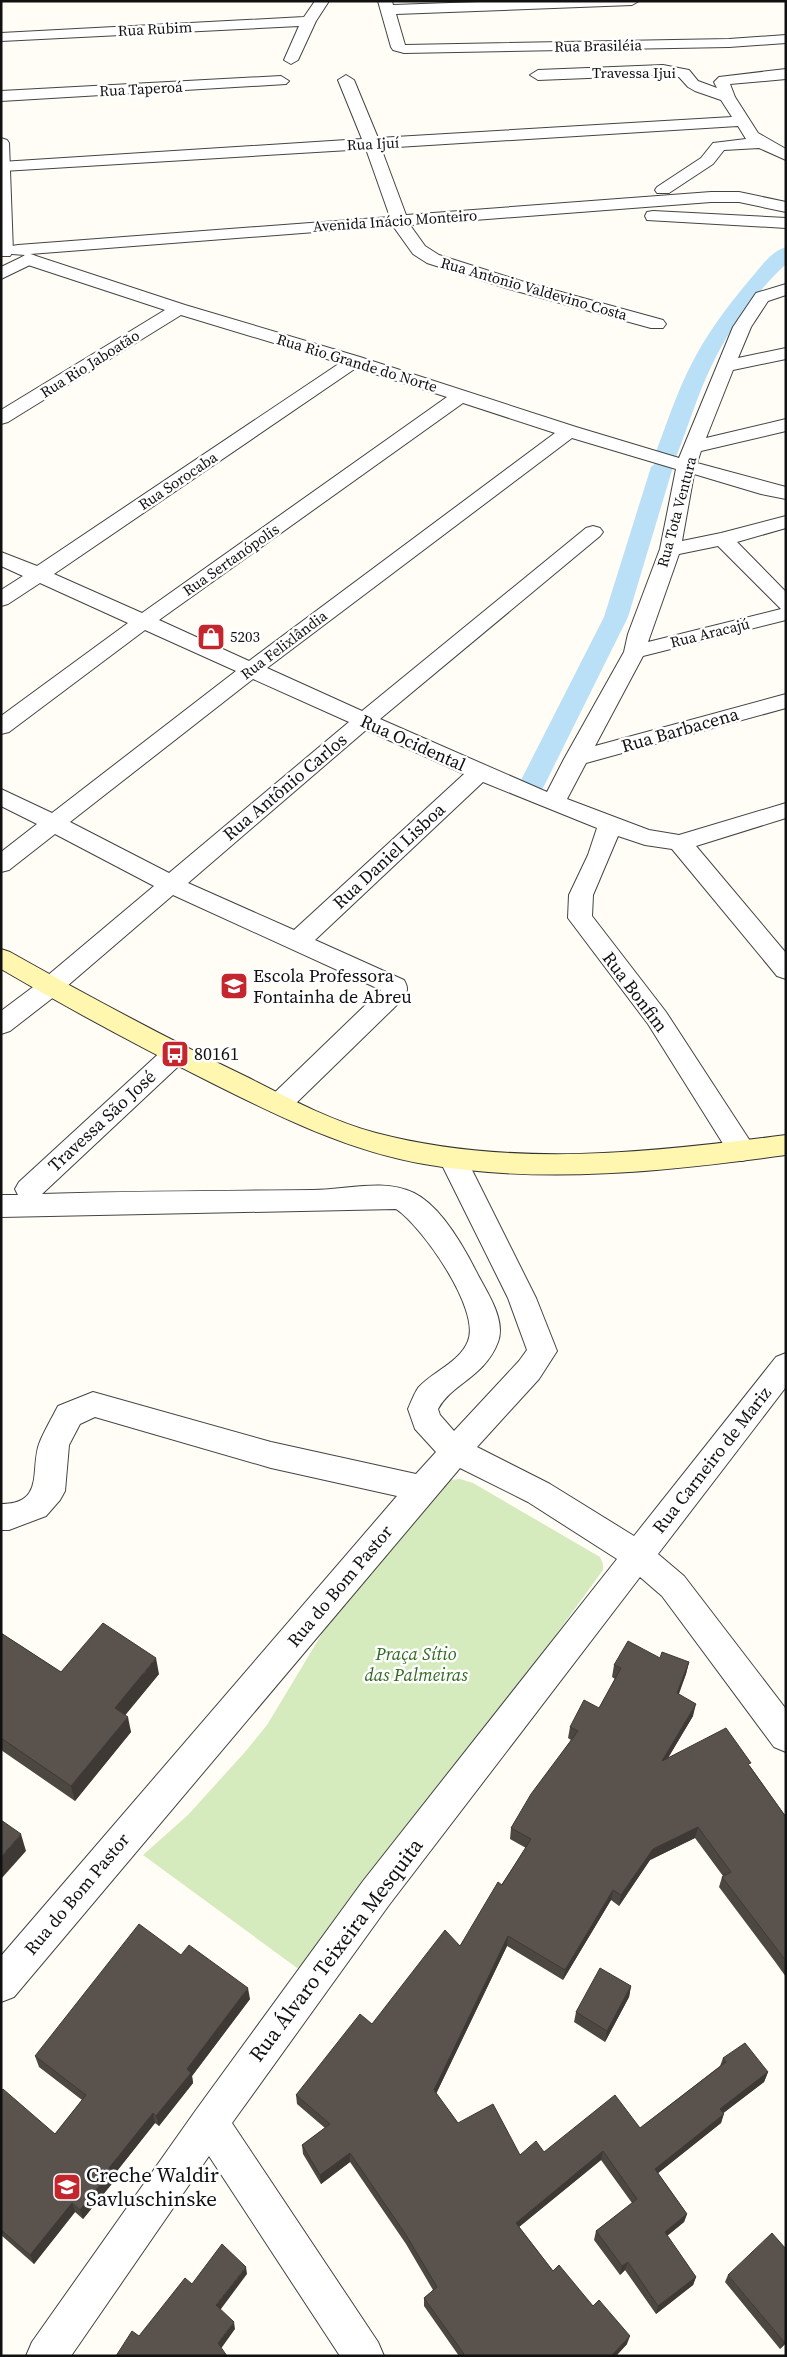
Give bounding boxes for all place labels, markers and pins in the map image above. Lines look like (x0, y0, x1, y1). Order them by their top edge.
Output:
shop icon: 5203 (196, 622, 226, 652)
place label: 5203 (230, 626, 260, 647)
place label: Escola Professora Fontainha de Abreu (253, 963, 412, 1009)
school or university icon: Escola Professora Fontainha de Abreu (219, 971, 249, 1001)
bus stop icon: 80161 (160, 1039, 190, 1069)
place label: 80161 (194, 1041, 239, 1066)
place label: Creche Waldir Savluschinske (86, 2160, 219, 2213)
school or university icon: Creche Waldir Savluschinske (52, 2172, 82, 2202)

